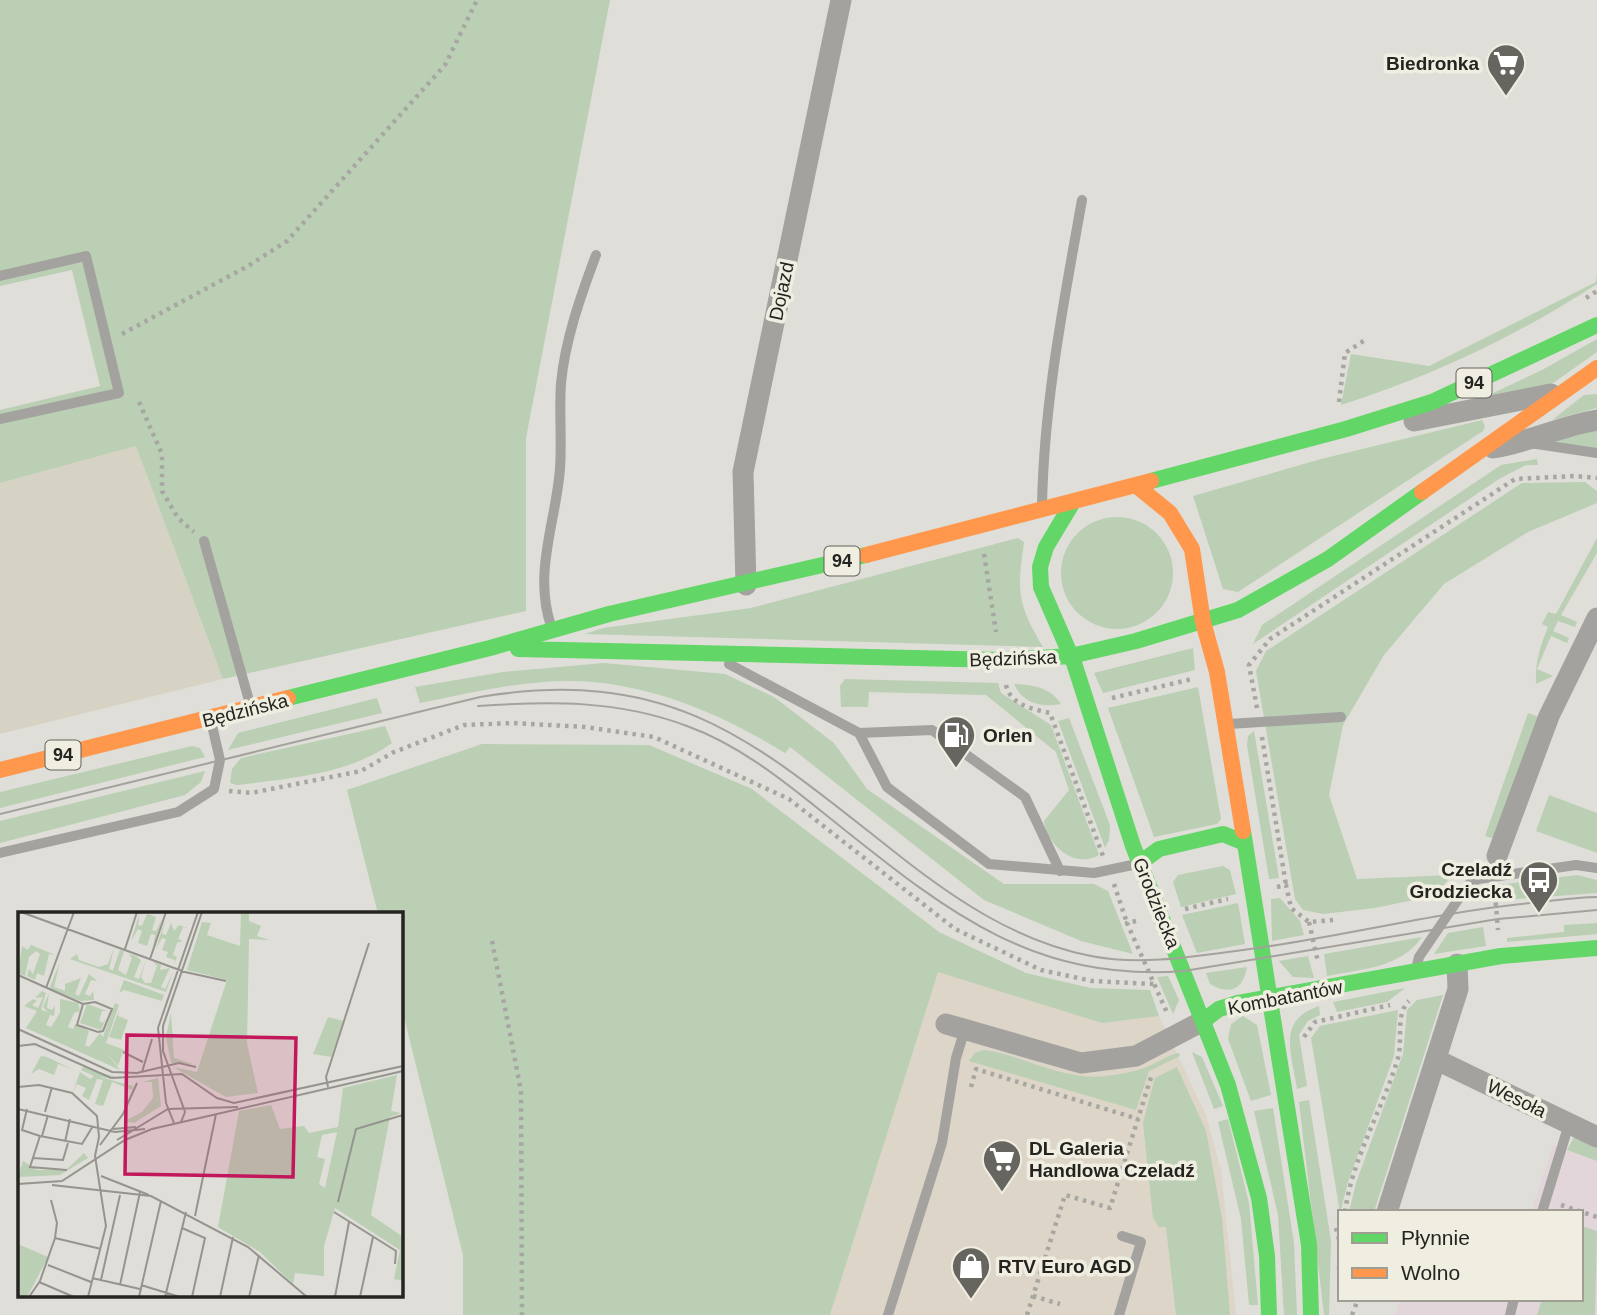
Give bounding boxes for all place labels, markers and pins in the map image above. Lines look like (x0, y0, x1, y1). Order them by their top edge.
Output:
supermarket icon: Biedronka (1485, 42, 1527, 97)
place label: Biedronka (1386, 53, 1479, 74)
fuel station icon: Orlen (935, 714, 977, 769)
place label: Orlen (983, 725, 1033, 746)
place label: Czeladź Grodziecka (1410, 859, 1512, 902)
bus stop icon: Czeladź Grodziecka (1518, 859, 1560, 914)
supermarket icon: DL Galeria Handlowa Czeladź (981, 1138, 1023, 1193)
place label: DL Galeria Handlowa Czeladź (1029, 1138, 1195, 1181)
shop icon: RTV Euro AGD (950, 1245, 992, 1300)
place label: RTV Euro AGD (998, 1256, 1131, 1277)

